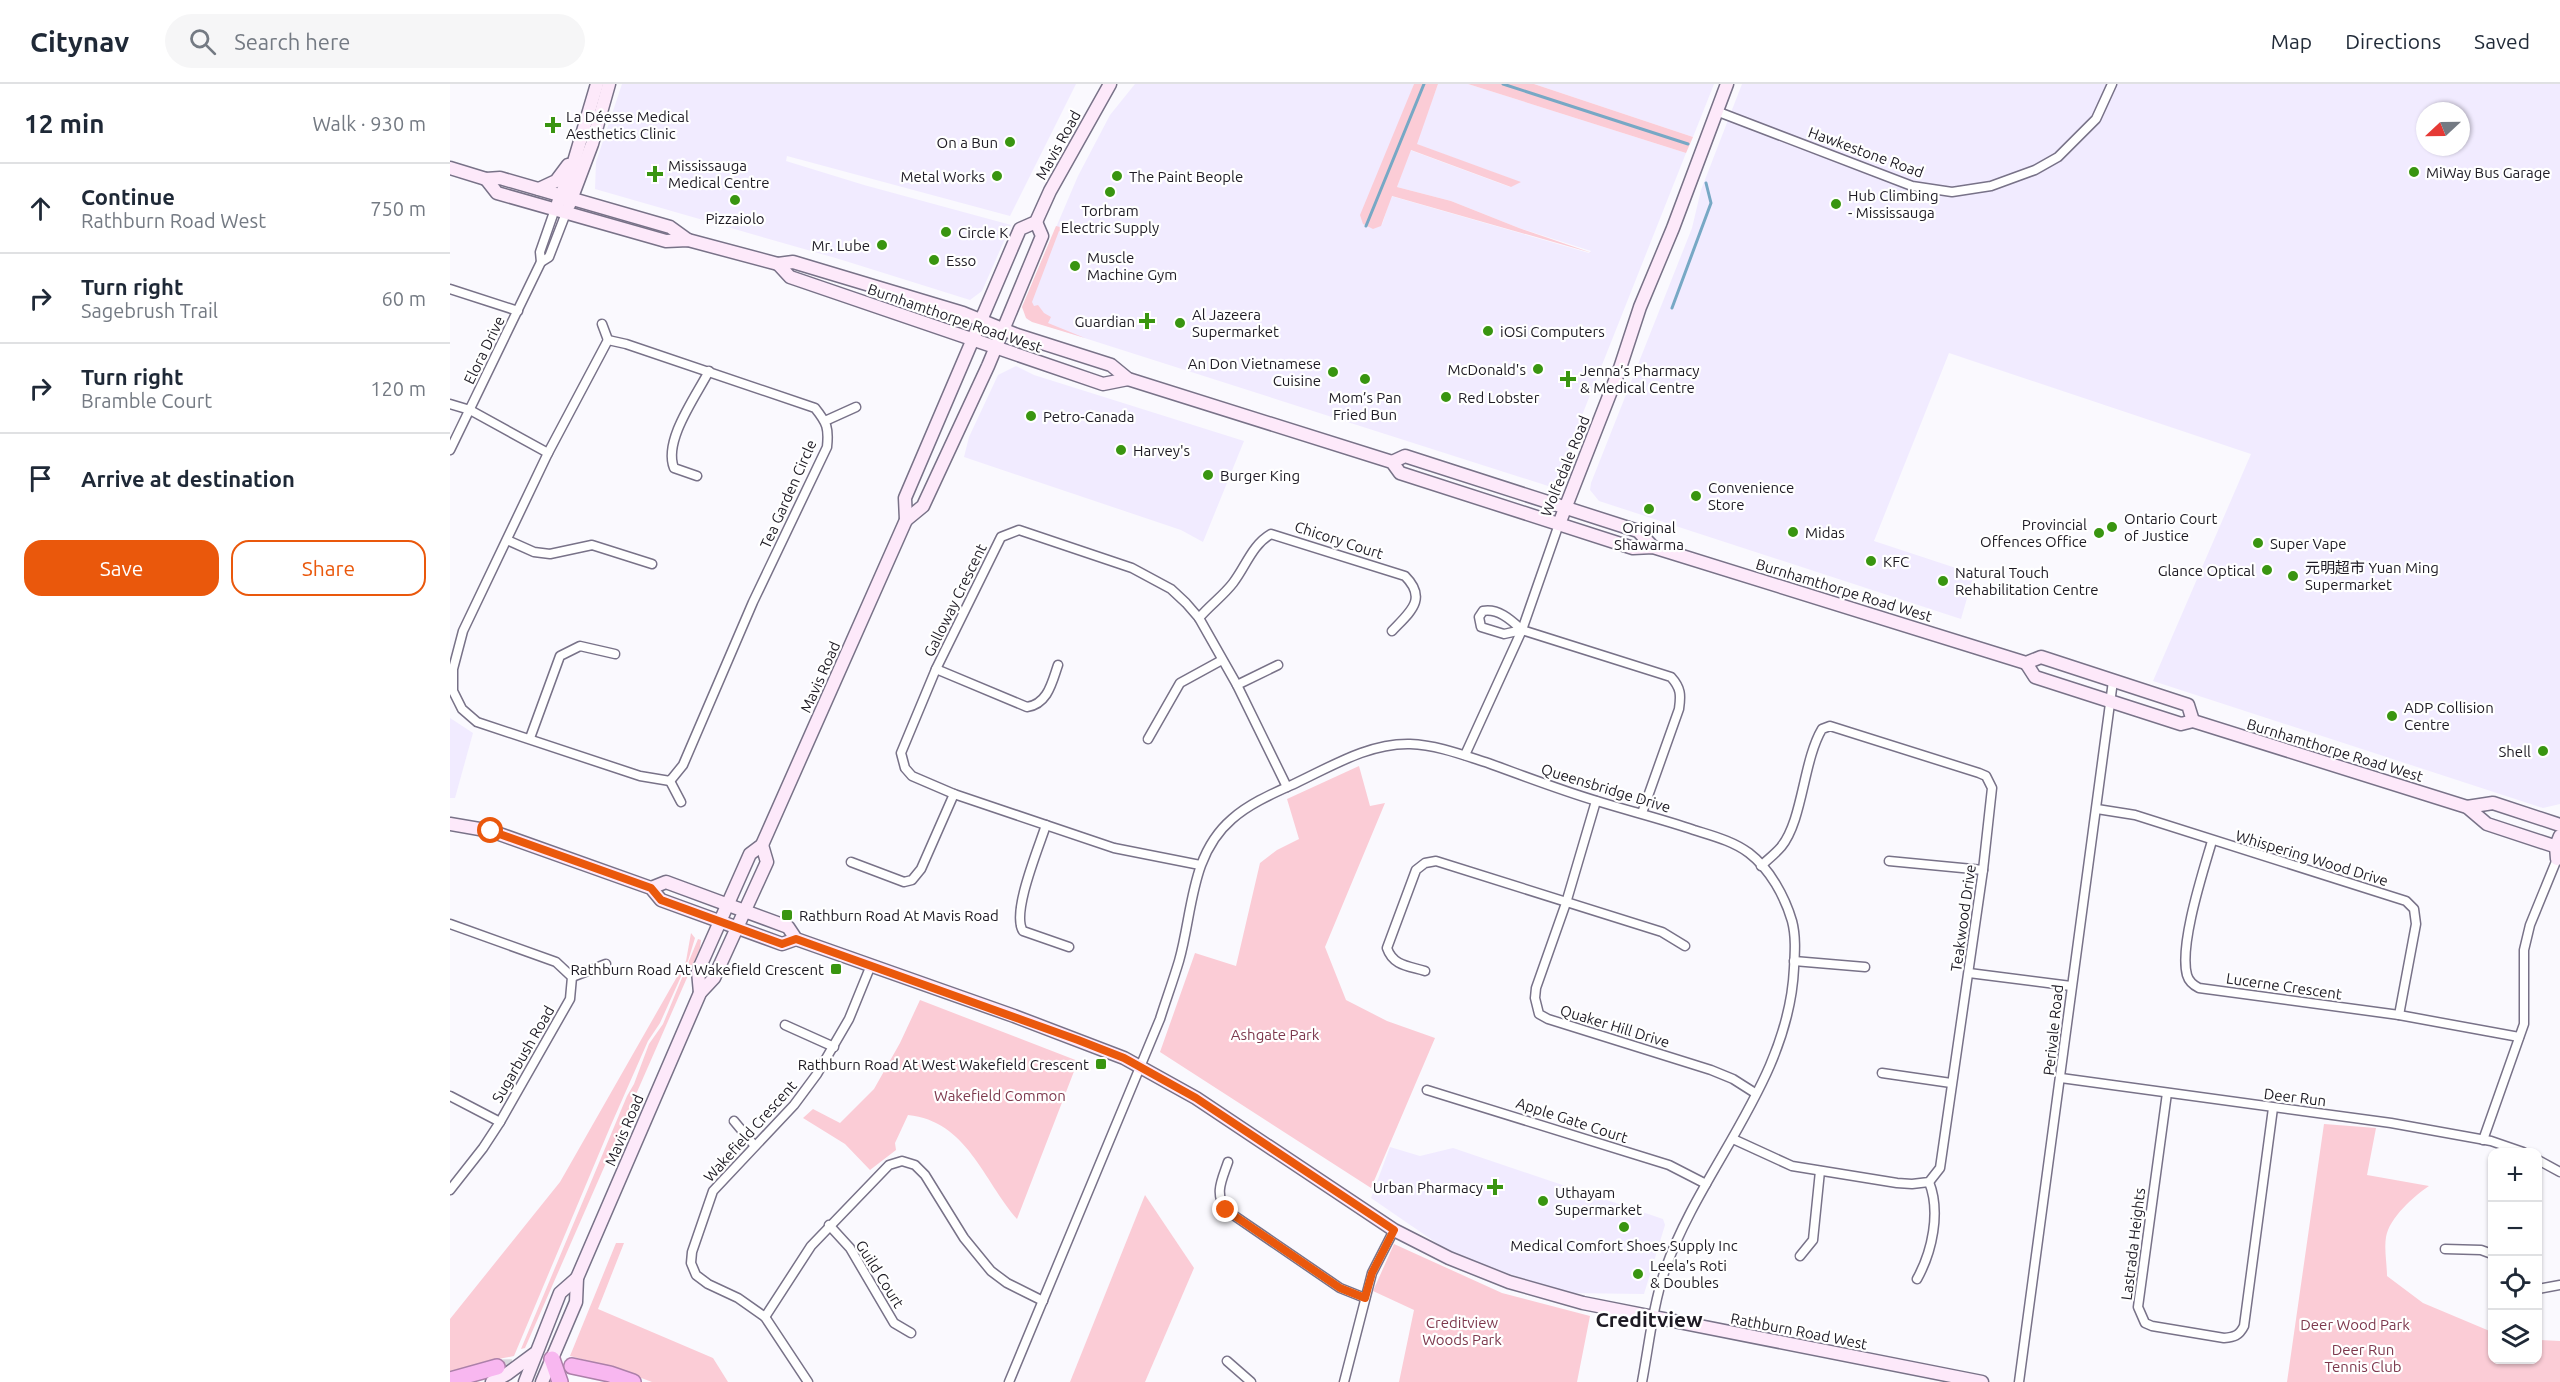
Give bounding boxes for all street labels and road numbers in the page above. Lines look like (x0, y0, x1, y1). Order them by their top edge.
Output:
street label: Mavis Road (1032, 108, 1084, 182)
street label: Hawkestone Road (1806, 123, 1926, 181)
street label: Burnhamthorpe Road West (866, 280, 1045, 356)
street label: Elora Drive (460, 313, 508, 387)
street label: Wolfedale Road (1537, 413, 1593, 519)
street label: Tea Garden Circle (756, 437, 820, 551)
street label: Chicory Court (1293, 518, 1385, 562)
street label: Galloway Crescent (920, 541, 990, 659)
street label: Burnhamthorpe Road West (1754, 555, 1934, 625)
street label: Mavis Road (797, 639, 843, 715)
street label: Burnhamthorpe Road West (2245, 715, 2425, 785)
street label: Queensbridge Drive (1539, 760, 1673, 816)
street label: Whispering Wood Drive (2234, 827, 2390, 889)
street label: Teakwood Drive (1947, 863, 1979, 973)
street label: Lucerne Crescent (2225, 969, 2343, 1003)
street label: Perivale Road (2040, 984, 2066, 1076)
street label: Quaker Hill Drive (1558, 1001, 1672, 1051)
street label: Sugarbush Road (488, 1003, 558, 1105)
street label: Wakefield Crescent (700, 1077, 800, 1185)
street label: Deer Run (2263, 1085, 2327, 1109)
street label: Mavis Road (601, 1092, 647, 1168)
street label: Apple Gate Court (1514, 1094, 1630, 1146)
street label: Lastrada Heights (2118, 1187, 2148, 1301)
street label: Guild Court (853, 1237, 908, 1311)
street label: Rathburn Road West (1729, 1309, 1869, 1353)

